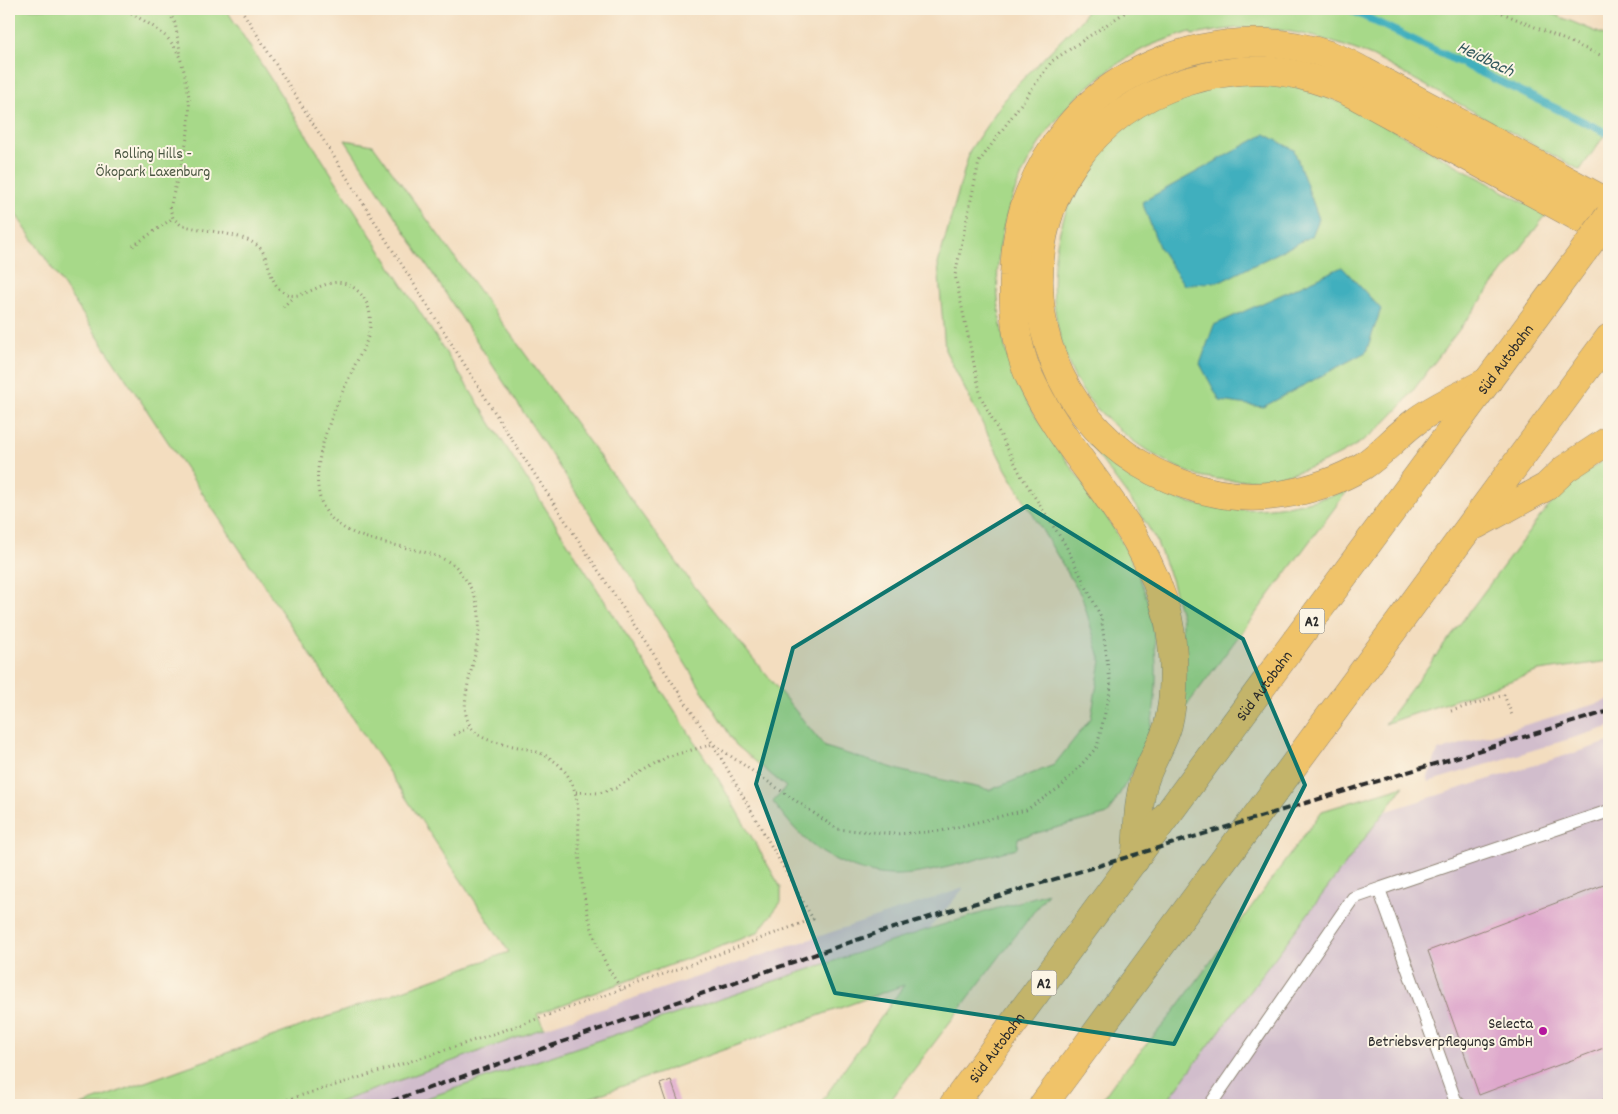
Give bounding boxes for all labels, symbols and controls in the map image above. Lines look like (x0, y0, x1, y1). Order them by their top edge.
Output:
water label: Heidbach (1452, 36, 1518, 85)
park label: Rolling Hills - Ökopark Laxenburg (96, 143, 210, 184)
street label: Süd Autobahn (1472, 320, 1540, 400)
road number: A2 (1300, 608, 1324, 634)
street label: Süd Autobahn (1231, 646, 1299, 727)
road number: A2 (1032, 970, 1056, 996)
street label: Süd Autobahn (964, 1008, 1032, 1089)
place label: Selecta Betriebsverpflegungs GmbH (1368, 1013, 1533, 1054)
marker: Selecta Betriebsverpflegungs GmbH (1537, 1025, 1549, 1037)

